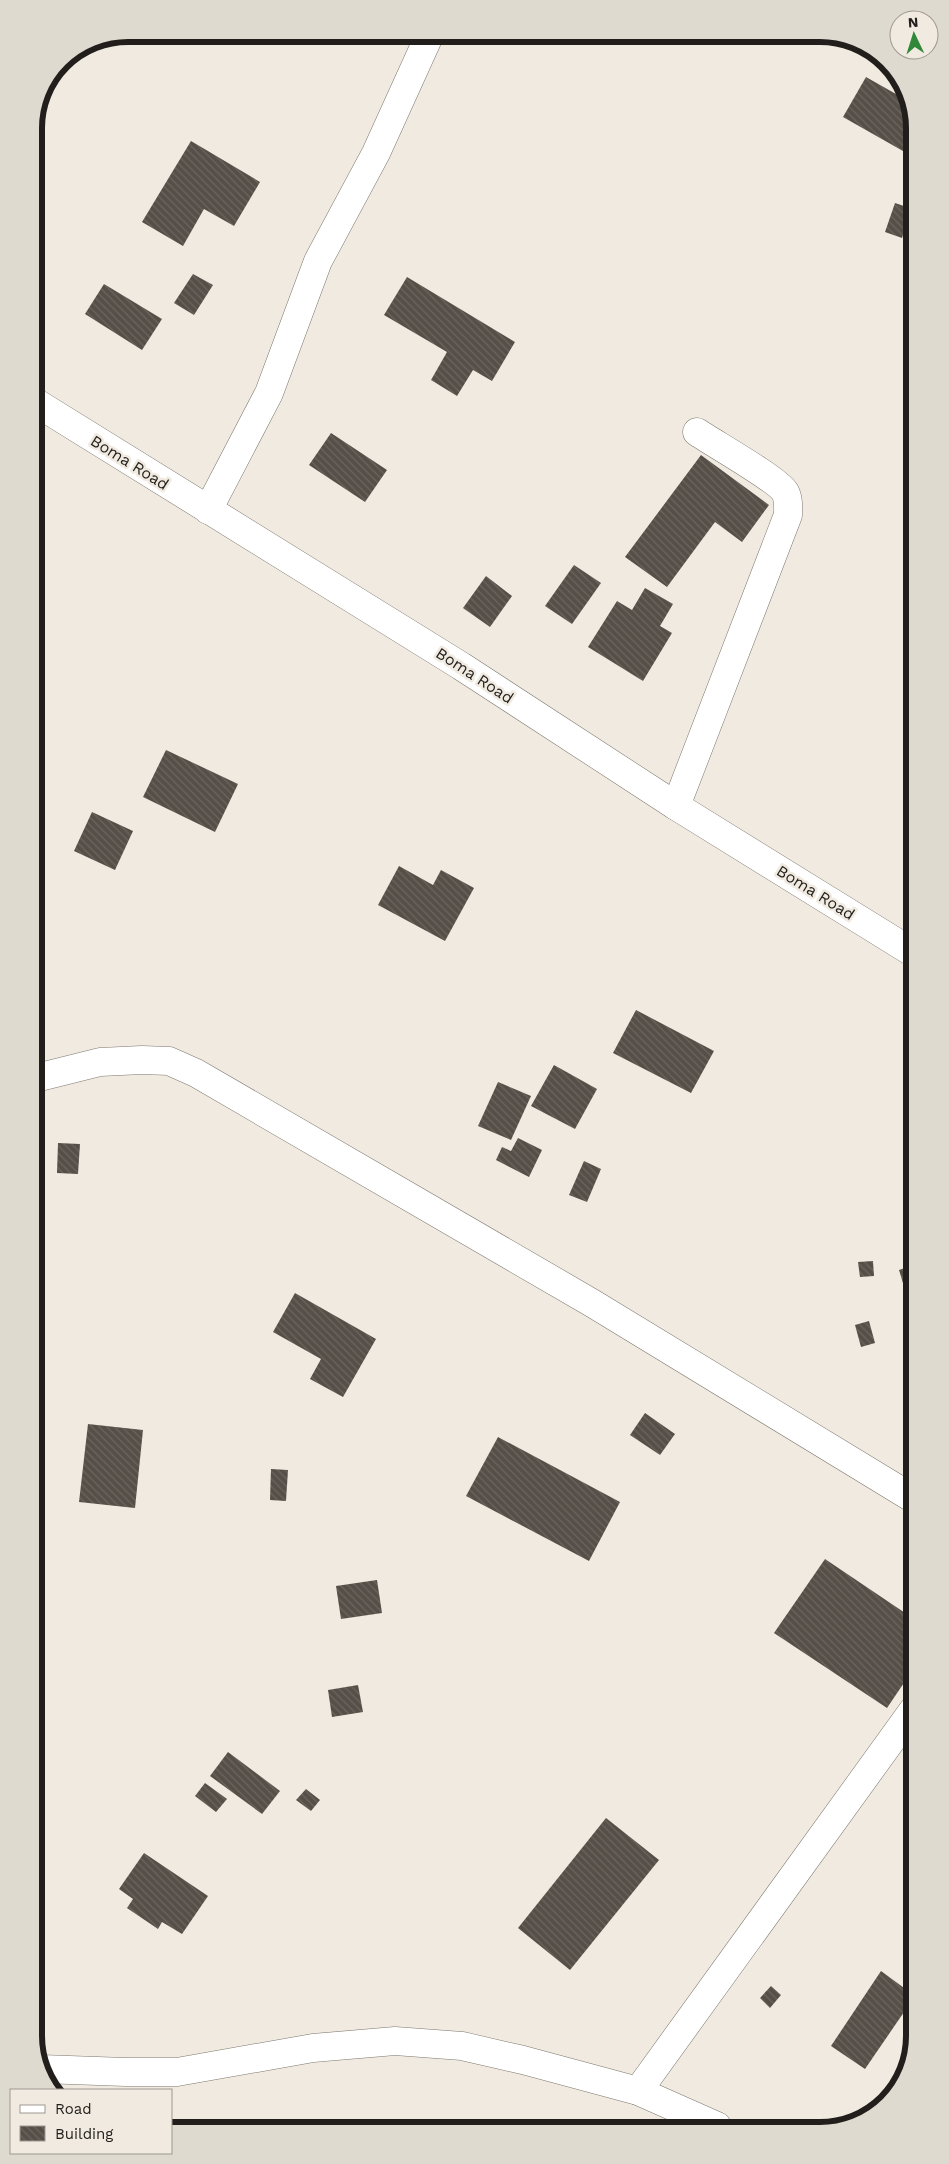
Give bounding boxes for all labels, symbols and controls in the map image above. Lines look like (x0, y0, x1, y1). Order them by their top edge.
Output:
north arrow (889, 10, 939, 60)
text: N (907, 14, 919, 30)
street label: Boma Road (87, 431, 172, 494)
street label: Boma Road (432, 643, 517, 707)
street label: Boma Road (773, 861, 858, 924)
legend (10, 2089, 172, 2154)
text: Road (55, 2100, 92, 2118)
text: Building (55, 2125, 113, 2143)

